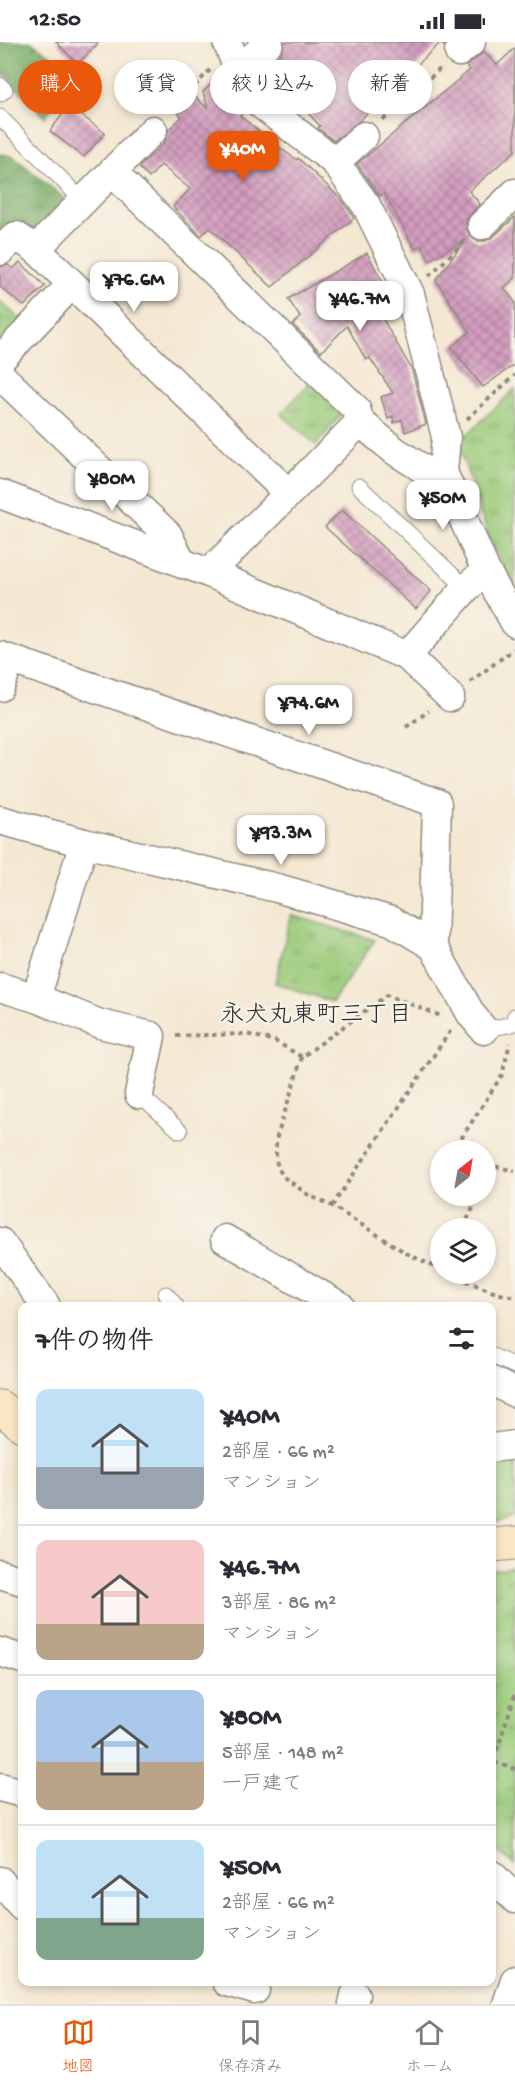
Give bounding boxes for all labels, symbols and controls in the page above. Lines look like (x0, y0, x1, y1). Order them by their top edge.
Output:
text: 12:50 (30, 8, 81, 34)
chip: 購入 (18, 60, 102, 114)
chip: 賃貸 (114, 60, 198, 114)
chip: 絞り込み (210, 60, 336, 114)
chip: 新着 (348, 60, 432, 114)
pin: ¥40M (207, 131, 279, 182)
text: ¥40M (221, 139, 265, 162)
pin: ¥76.6M (85, 262, 183, 313)
text: ¥76.6M (104, 270, 164, 293)
pin: ¥46.7M (311, 281, 409, 332)
text: ¥46.7M (330, 289, 390, 312)
pin: ¥80M (76, 461, 148, 512)
text: ¥80M (89, 469, 135, 492)
pin: ¥50M (407, 480, 479, 531)
text: ¥50M (420, 488, 466, 511)
pin: ¥74.6M (260, 685, 358, 736)
text: ¥74.6M (279, 693, 339, 716)
pin: ¥93.3M (232, 815, 330, 866)
text: ¥93.3M (251, 823, 311, 846)
district label: 永犬丸東町三丁目 (220, 1001, 412, 1031)
north arrow (430, 1140, 496, 1206)
map controls (430, 1140, 496, 1284)
button: layers (430, 1218, 496, 1284)
icon: filters (445, 1322, 478, 1355)
text: 7件の物件 (36, 1328, 154, 1359)
text: ¥40M (222, 1403, 279, 1434)
icon: home (84, 1413, 156, 1485)
text: 2部屋 · 66 m² (222, 1442, 335, 1465)
text: マンション (222, 1473, 321, 1496)
text: ¥46.7M (222, 1554, 299, 1585)
icon: home (84, 1564, 156, 1636)
text: 3部屋 · 86 m² (222, 1593, 336, 1616)
text: マンション (222, 1624, 321, 1647)
text: ¥80M (222, 1704, 281, 1735)
icon: home (84, 1714, 156, 1786)
text: 5部屋 · 148 m² (222, 1743, 344, 1766)
text: 一戸建て (222, 1774, 302, 1797)
text: ¥50M (222, 1854, 281, 1885)
icon: home (84, 1864, 156, 1936)
text: 2部屋 · 66 m² (222, 1893, 335, 1916)
text: マンション (222, 1924, 321, 1947)
tab: 地図 (62, 2016, 95, 2078)
tab: 保存済み (218, 2016, 282, 2078)
tab: ホーム (406, 2016, 453, 2078)

